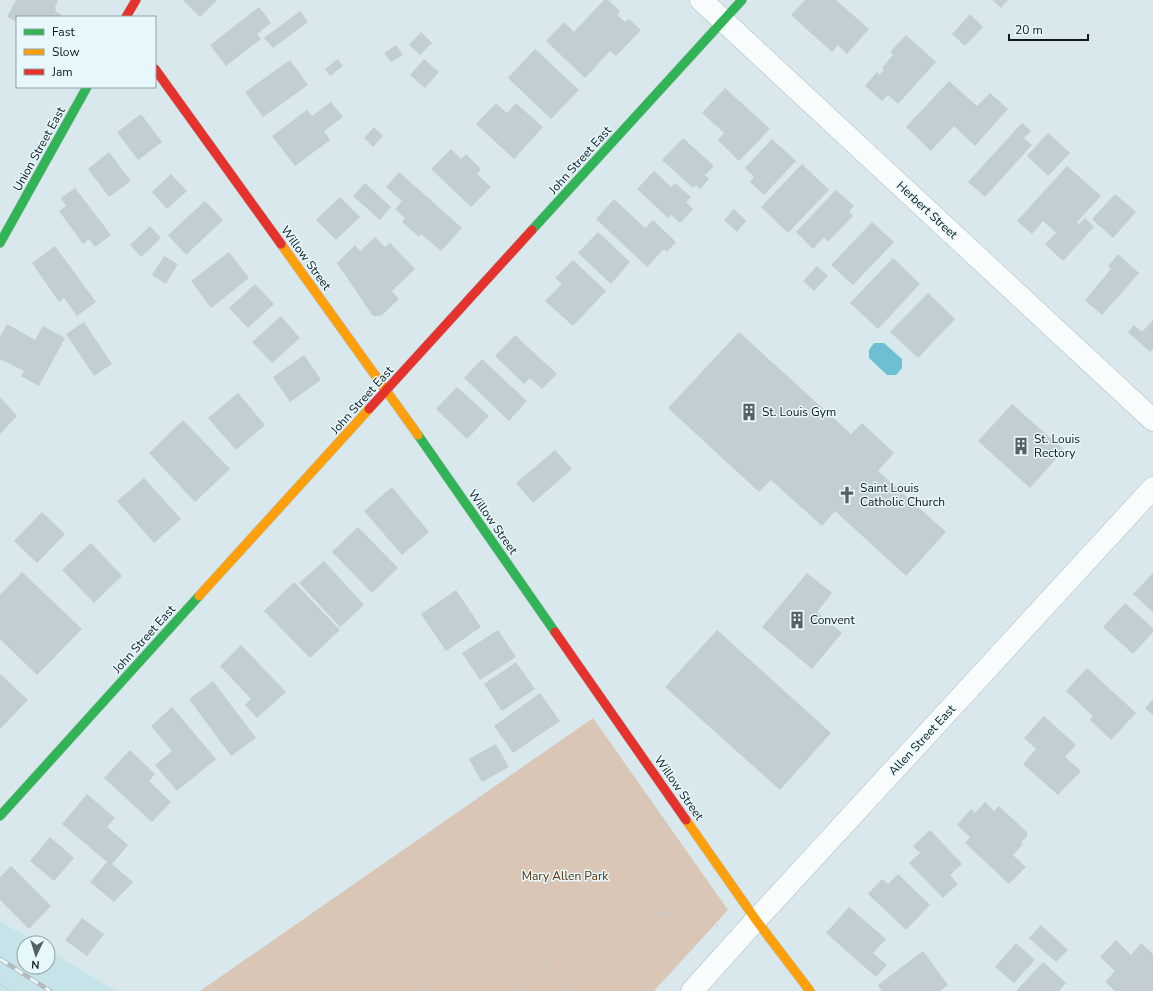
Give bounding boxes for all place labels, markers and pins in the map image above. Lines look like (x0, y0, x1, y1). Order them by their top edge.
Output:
building icon: St. Louis Gym (739, 402, 759, 422)
place label: St. Louis Gym (762, 404, 836, 420)
place label: St. Louis Rectory (1034, 431, 1080, 461)
building icon: St. Louis Rectory (1011, 436, 1031, 456)
place label: Saint Louis Catholic Church (860, 480, 945, 510)
church icon: Saint Louis Catholic Church (837, 485, 857, 505)
building icon: Convent (787, 610, 807, 630)
place label: Convent (810, 612, 855, 628)

